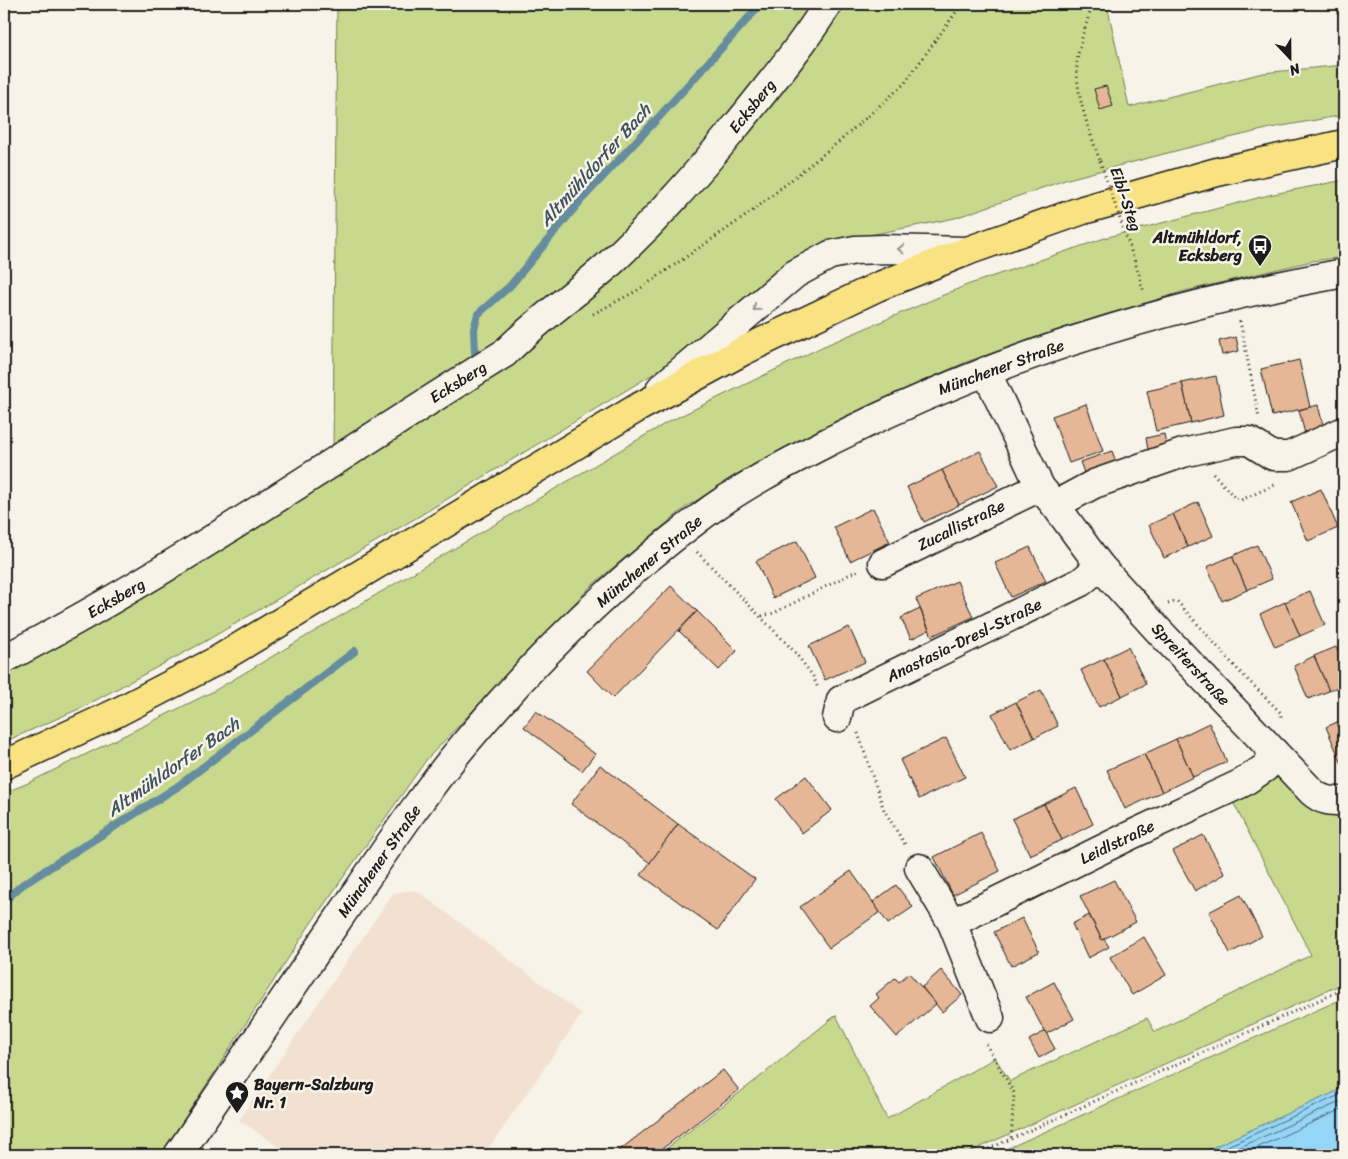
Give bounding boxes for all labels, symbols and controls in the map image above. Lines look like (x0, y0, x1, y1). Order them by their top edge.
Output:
north arrow (1266, 32, 1316, 82)
text: N (1285, 56, 1305, 83)
street label: Ecksberg (721, 72, 783, 140)
water label: Altmühldorfer Bach (530, 95, 660, 235)
street label: Eibl-Steg (1101, 163, 1151, 235)
place label: Altmühldorf, Ecksberg (1152, 223, 1242, 270)
bus stop icon: Altmühldorf, Ecksberg (1247, 233, 1273, 267)
one-way arrow (896, 244, 904, 254)
one-way arrow (753, 302, 762, 310)
street label: Münchener Straße (934, 331, 1068, 403)
street label: Ecksberg (423, 353, 493, 411)
street label: Zucallistraße (912, 491, 1010, 559)
street label: Münchener Straße (589, 507, 709, 615)
street label: Ecksberg (81, 570, 151, 626)
street label: Anastasia-Dresl-Straße (880, 590, 1047, 691)
street label: Spreiterstraße (1144, 615, 1238, 713)
water label: Altmühldorfer Bach (99, 708, 248, 826)
street label: Münchener Straße (329, 798, 429, 924)
street label: Leidlstraße (1074, 811, 1160, 873)
place label: Bayern-Salzburg Nr. 1 (253, 1070, 374, 1117)
place icon: Bayern-Salzburg Nr. 1 (224, 1080, 250, 1114)

